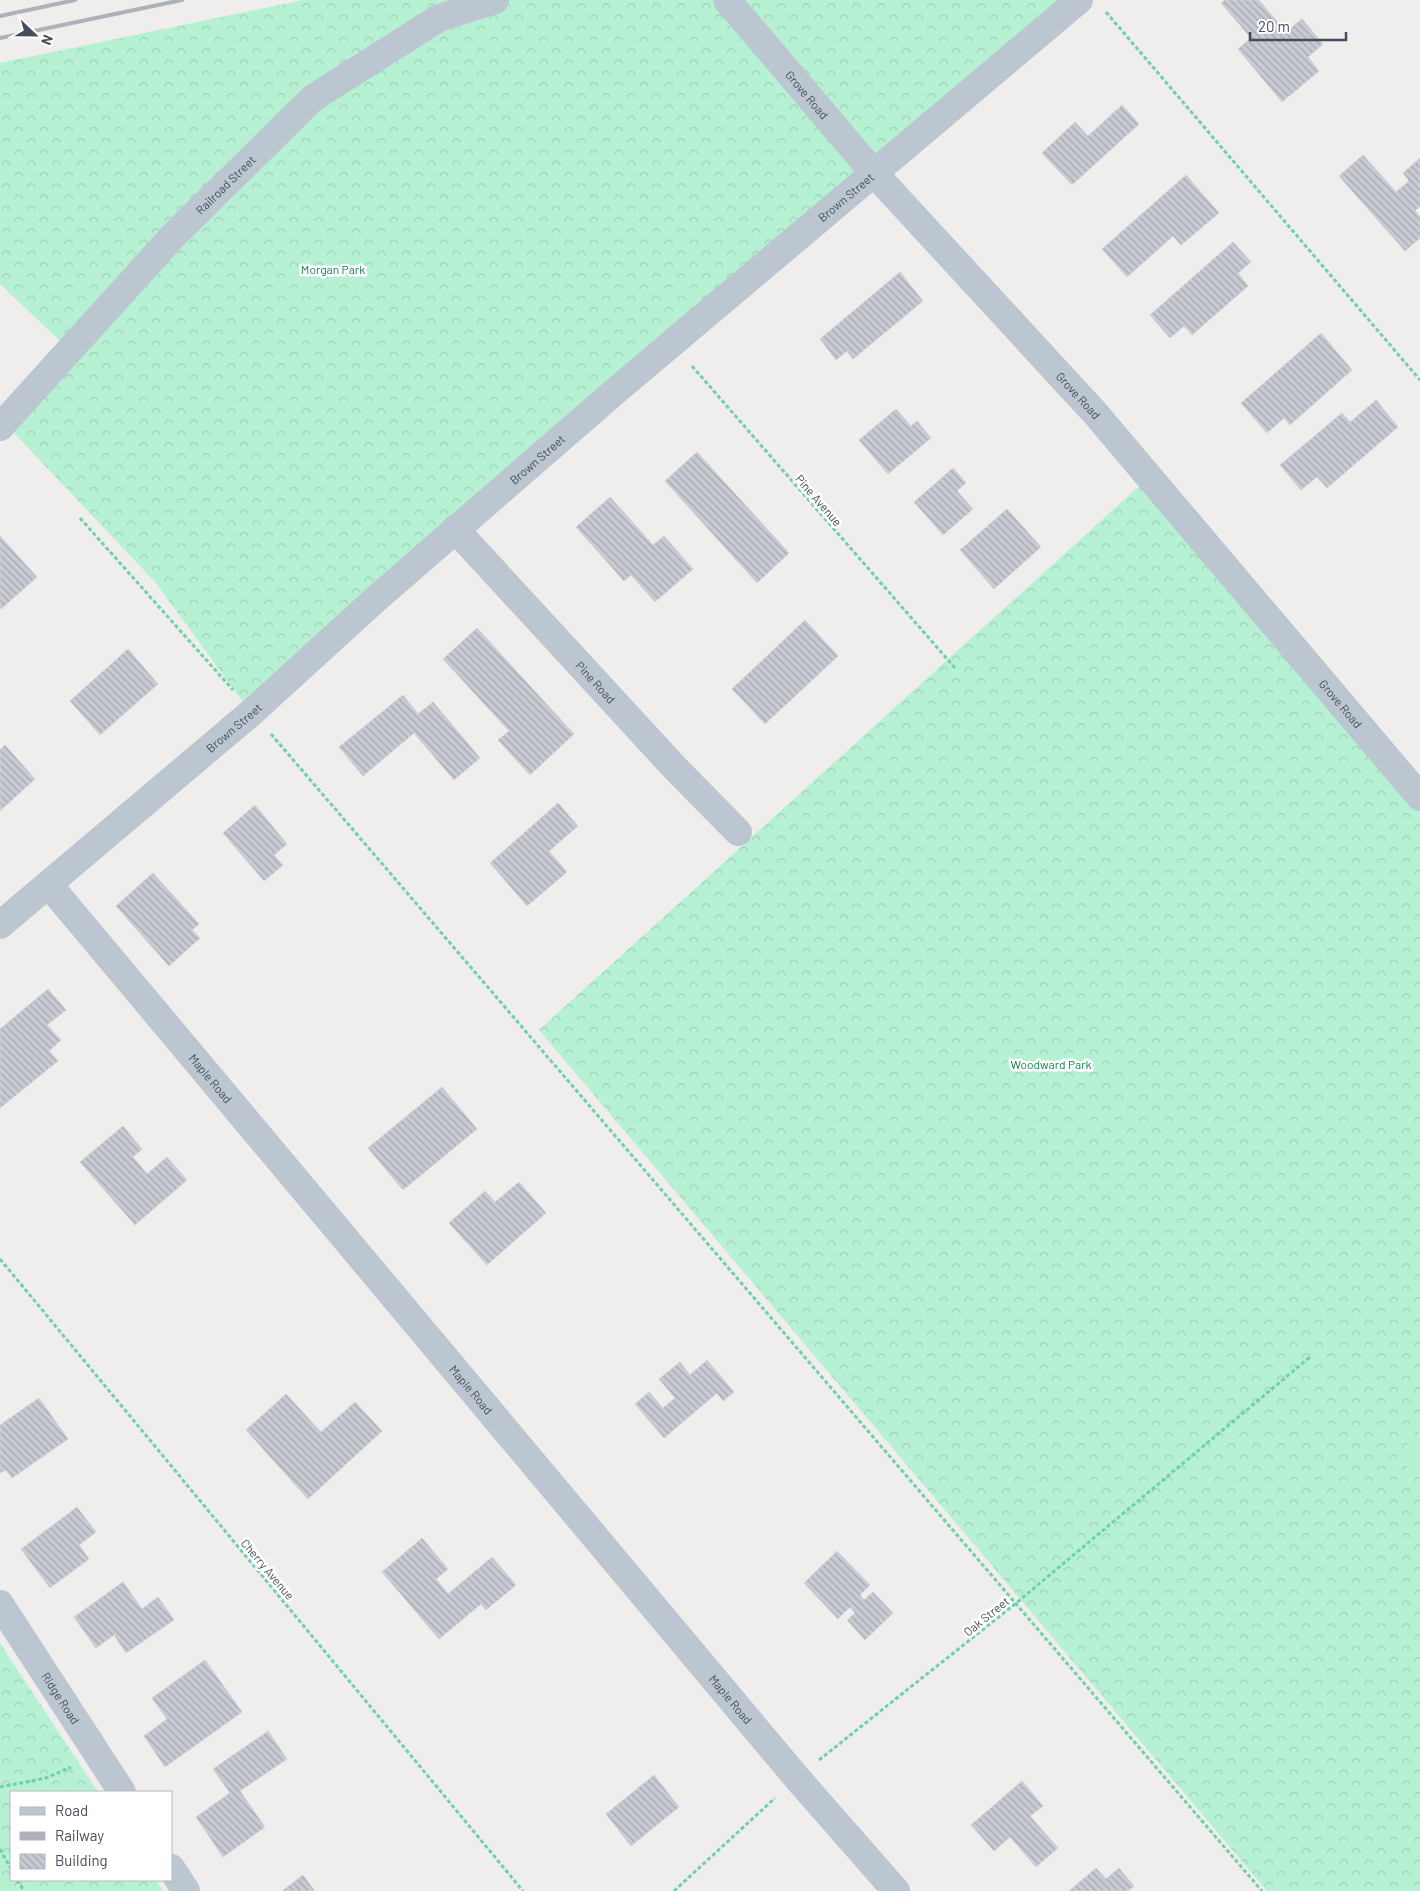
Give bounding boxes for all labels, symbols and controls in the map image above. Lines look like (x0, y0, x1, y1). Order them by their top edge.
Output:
north arrow (10, 10, 60, 60)
scale bar (1250, 10, 1346, 42)
text: 20 m (1258, 17, 1290, 35)
text: N (38, 33, 57, 48)
street label: Grove Road (783, 68, 832, 122)
street label: Railroad Street (192, 152, 258, 217)
street label: Brown Street (815, 169, 876, 224)
park label: Morgan Park (301, 262, 365, 276)
street label: Grove Road (1053, 369, 1104, 421)
street label: Brown Street (507, 431, 567, 487)
street label: Pine Avenue (793, 471, 845, 529)
street label: Pine Road (573, 658, 619, 706)
street label: Grove Road (1317, 677, 1365, 731)
street label: Brown Street (203, 700, 264, 755)
street label: Maple Road (186, 1051, 235, 1105)
park label: Woodward Park (1010, 1057, 1092, 1071)
street label: Maple Road (447, 1362, 496, 1417)
street label: Cherry Avenue (238, 1536, 298, 1602)
street label: Oak Street (960, 1593, 1012, 1639)
street label: Ridge Road (39, 1669, 83, 1726)
street label: Maple Road (706, 1672, 755, 1726)
legend (10, 1791, 172, 1881)
text: Road (55, 1801, 88, 1819)
text: Railway (55, 1826, 104, 1844)
text: Building (55, 1851, 108, 1869)

